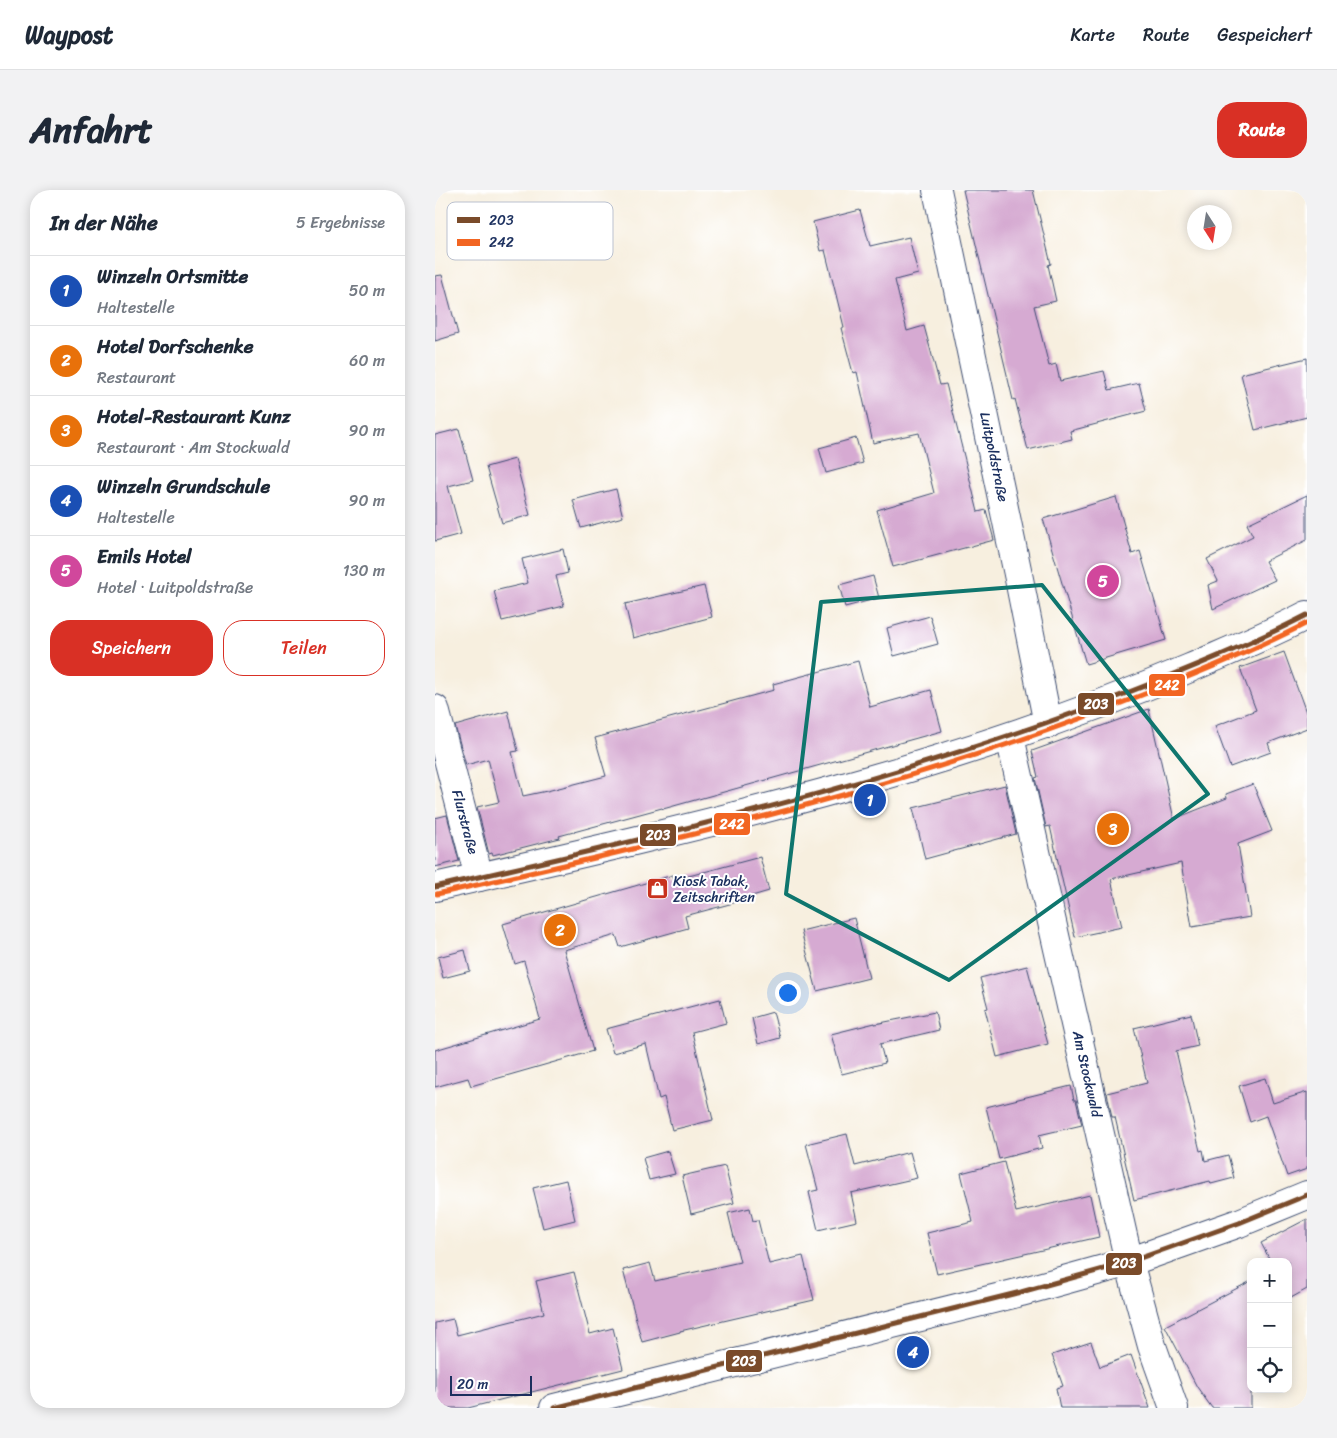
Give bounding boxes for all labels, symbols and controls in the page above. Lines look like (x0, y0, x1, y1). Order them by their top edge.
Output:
text: Waypost (25, 14, 113, 56)
text: Karte (1070, 19, 1115, 51)
text: Route (1143, 19, 1189, 51)
text: Gespeichert (1217, 19, 1312, 51)
text: Anfahrt (30, 99, 153, 161)
button: Route (1217, 102, 1307, 158)
legend (447, 202, 613, 260)
text: In der Nähe (50, 204, 158, 242)
north arrow (1187, 205, 1232, 250)
text: 5 Ergebnisse (296, 208, 385, 237)
text: 203 (489, 208, 514, 233)
text: 242 (489, 230, 514, 255)
text: Winzeln Ortsmitte (97, 260, 248, 293)
text: 1 (63, 276, 69, 305)
text: 50 m (349, 276, 385, 305)
text: Haltestelle (97, 293, 175, 322)
text: Hotel Dorfschenke (97, 330, 254, 363)
text: 2 (61, 346, 71, 375)
text: 60 m (349, 346, 385, 375)
text: Restaurant (97, 363, 176, 392)
text: Hotel-Restaurant Kunz (97, 400, 291, 433)
street label: Luitpoldstraße (972, 410, 1016, 504)
text: 3 (62, 416, 70, 445)
text: 90 m (349, 416, 385, 445)
text: Restaurant · Am Stockwald (97, 433, 289, 462)
text: Winzeln Grundschule (97, 470, 270, 503)
text: 4 (61, 486, 71, 515)
text: 90 m (349, 486, 385, 515)
text: Haltestelle (97, 503, 175, 532)
text: Emils Hotel (97, 540, 192, 573)
text: 5 (61, 556, 71, 585)
text: 130 m (343, 556, 385, 585)
pin: 5 (1087, 562, 1119, 600)
text: Hotel · Luitpoldstraße (97, 573, 253, 602)
button: Speichern (50, 620, 213, 676)
button: Teilen (223, 620, 385, 676)
line badge: 242 (1148, 673, 1186, 697)
text: 242 (1154, 673, 1180, 698)
line badge: 203 (1077, 692, 1115, 716)
text: 203 (1083, 692, 1109, 717)
pin: 1 (854, 781, 886, 819)
street label: Flurstraße (444, 787, 486, 857)
pin: 3 (1097, 810, 1129, 848)
line badge: 242 (713, 812, 751, 836)
text: 242 (719, 812, 745, 837)
line badge: 203 (639, 823, 677, 847)
text: 203 (645, 823, 671, 848)
place label: Kiosk Tabak, Zeitschriften (673, 869, 755, 910)
shop icon: Kiosk Tabak, Zeitschriften (645, 877, 669, 901)
pin: 2 (544, 911, 576, 949)
your location (775, 980, 801, 1006)
street label: Am Stockwald (1065, 1027, 1109, 1121)
text: 203 (1111, 1251, 1137, 1276)
line badge: 203 (1105, 1252, 1143, 1276)
map controls (1247, 1258, 1292, 1393)
button: + (1247, 1258, 1292, 1303)
button: − (1247, 1303, 1292, 1348)
pin: 4 (897, 1333, 929, 1371)
button: locate (1247, 1348, 1292, 1393)
line badge: 203 (725, 1349, 763, 1373)
text: 203 (731, 1349, 757, 1374)
text: 20 m (457, 1372, 488, 1397)
scale bar (450, 1373, 533, 1396)

